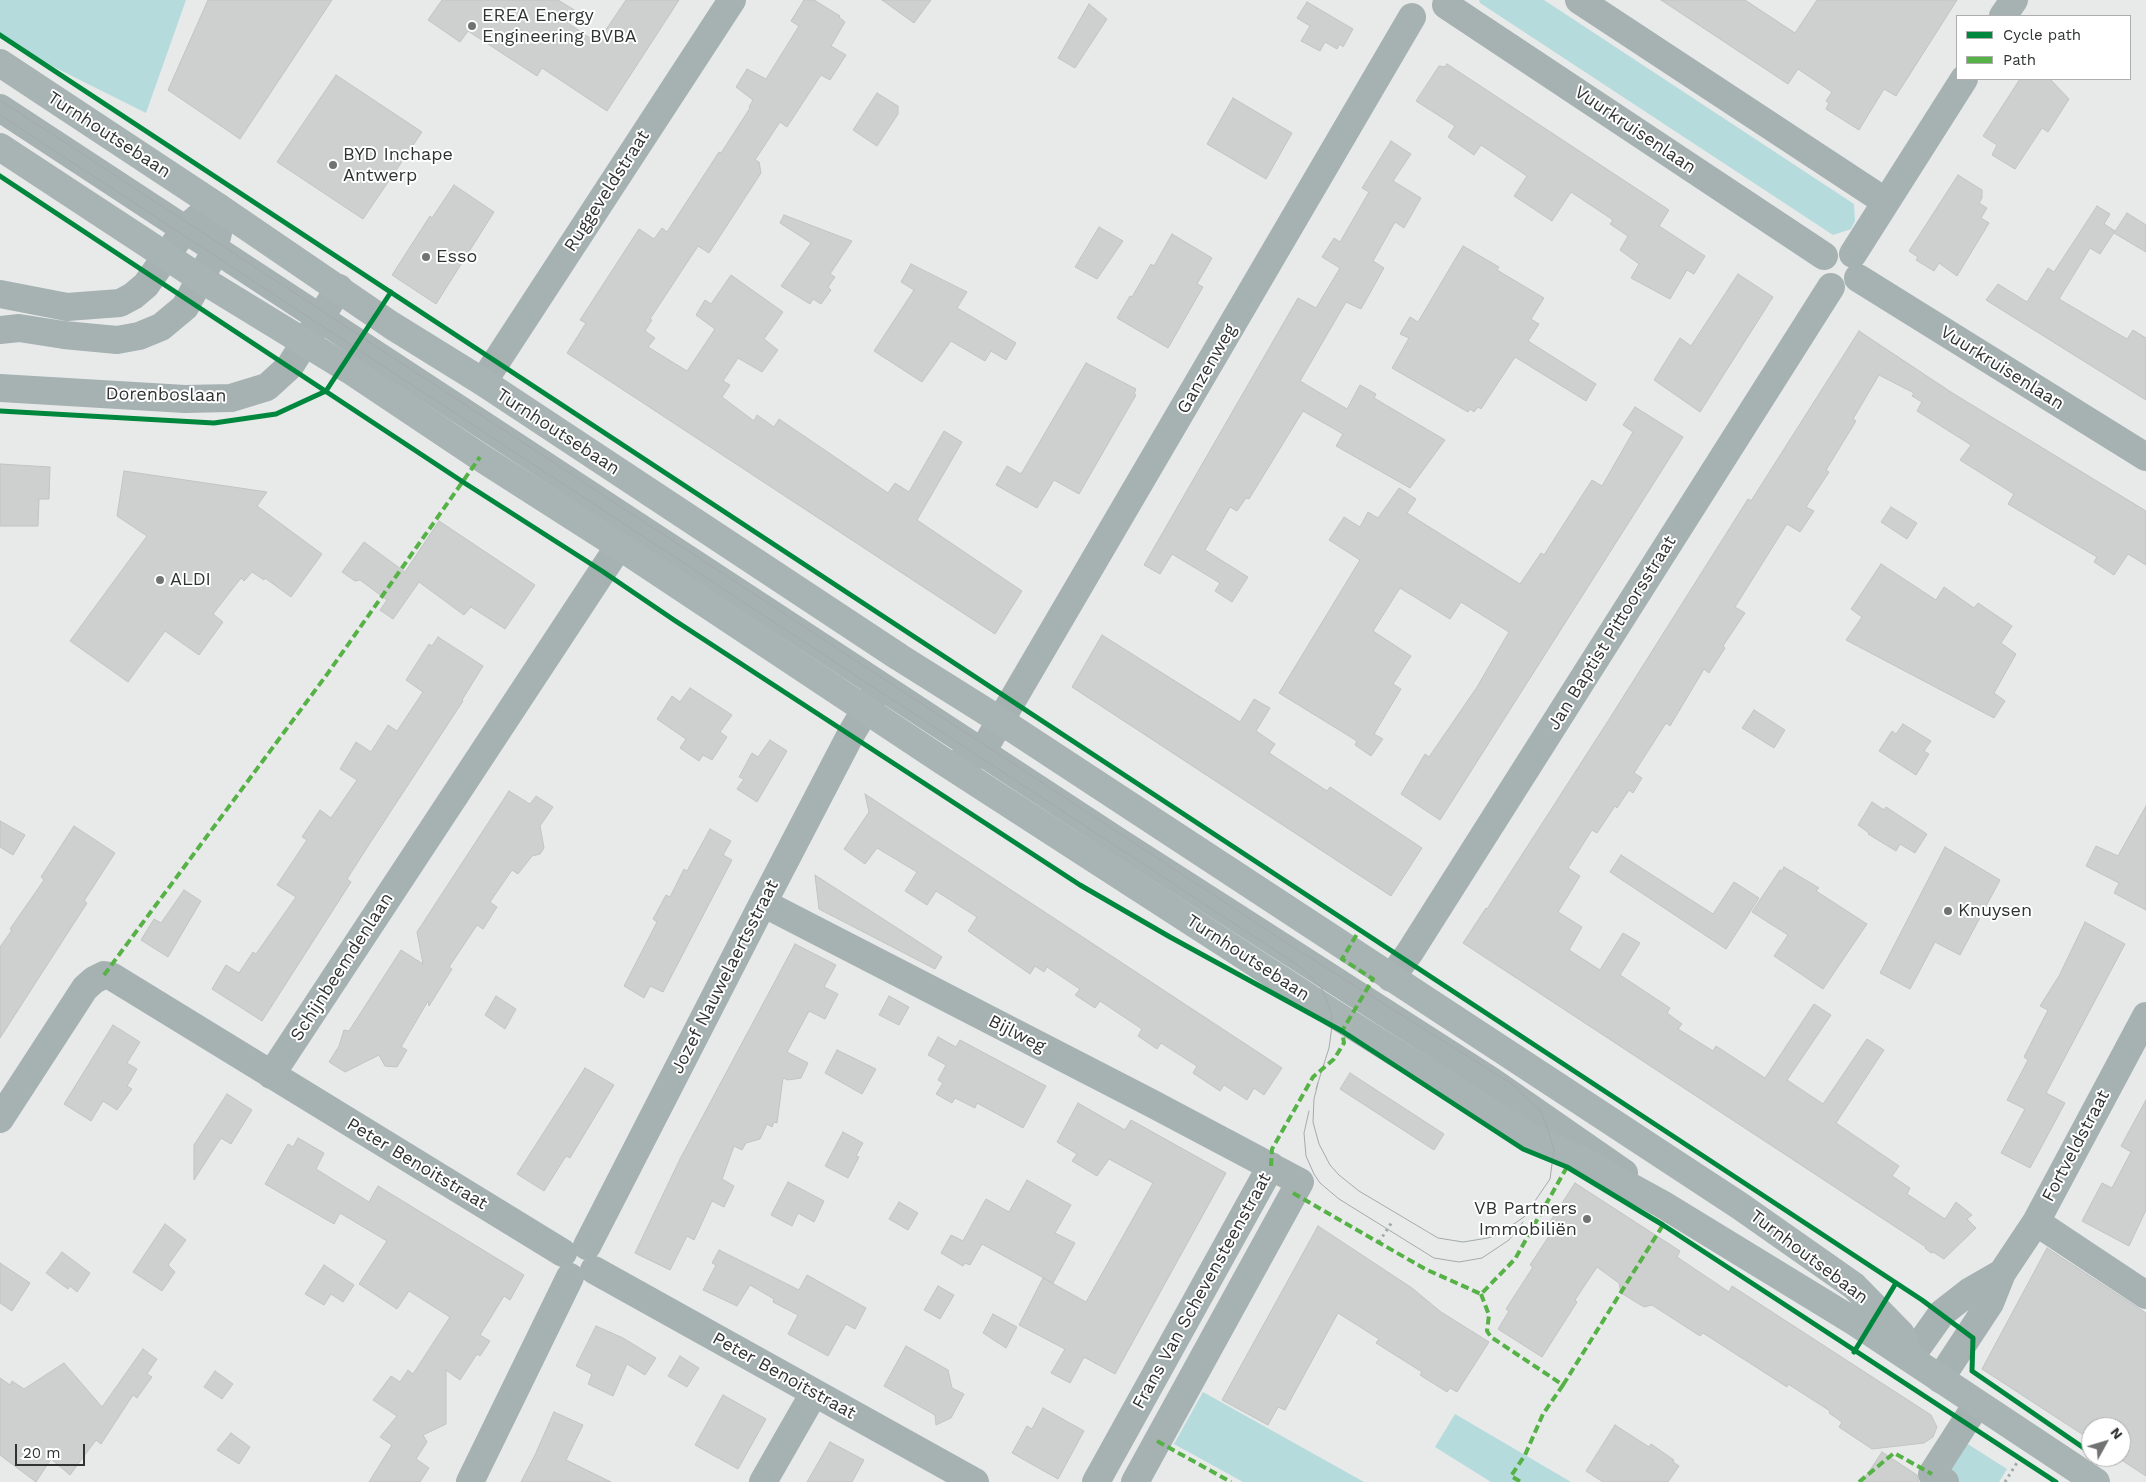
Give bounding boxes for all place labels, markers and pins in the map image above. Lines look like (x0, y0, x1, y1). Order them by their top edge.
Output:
place label: EREA Energy Engineering BVBA (482, 5, 637, 48)
marker: EREA Energy Engineering BVBA (466, 20, 478, 32)
place label: BYD Inchape Antwerp (343, 144, 453, 186)
marker: BYD Inchape Antwerp (327, 159, 339, 171)
place label: Esso (436, 246, 477, 268)
marker: Esso (420, 251, 432, 263)
place label: ALDI (170, 569, 211, 591)
marker: ALDI (154, 574, 166, 586)
place label: Knuysen (1958, 900, 2032, 922)
marker: Knuysen (1942, 905, 1954, 917)
place label: VB Partners Immobiliën (1474, 1198, 1577, 1240)
marker: VB Partners Immobiliën (1581, 1213, 1593, 1225)

